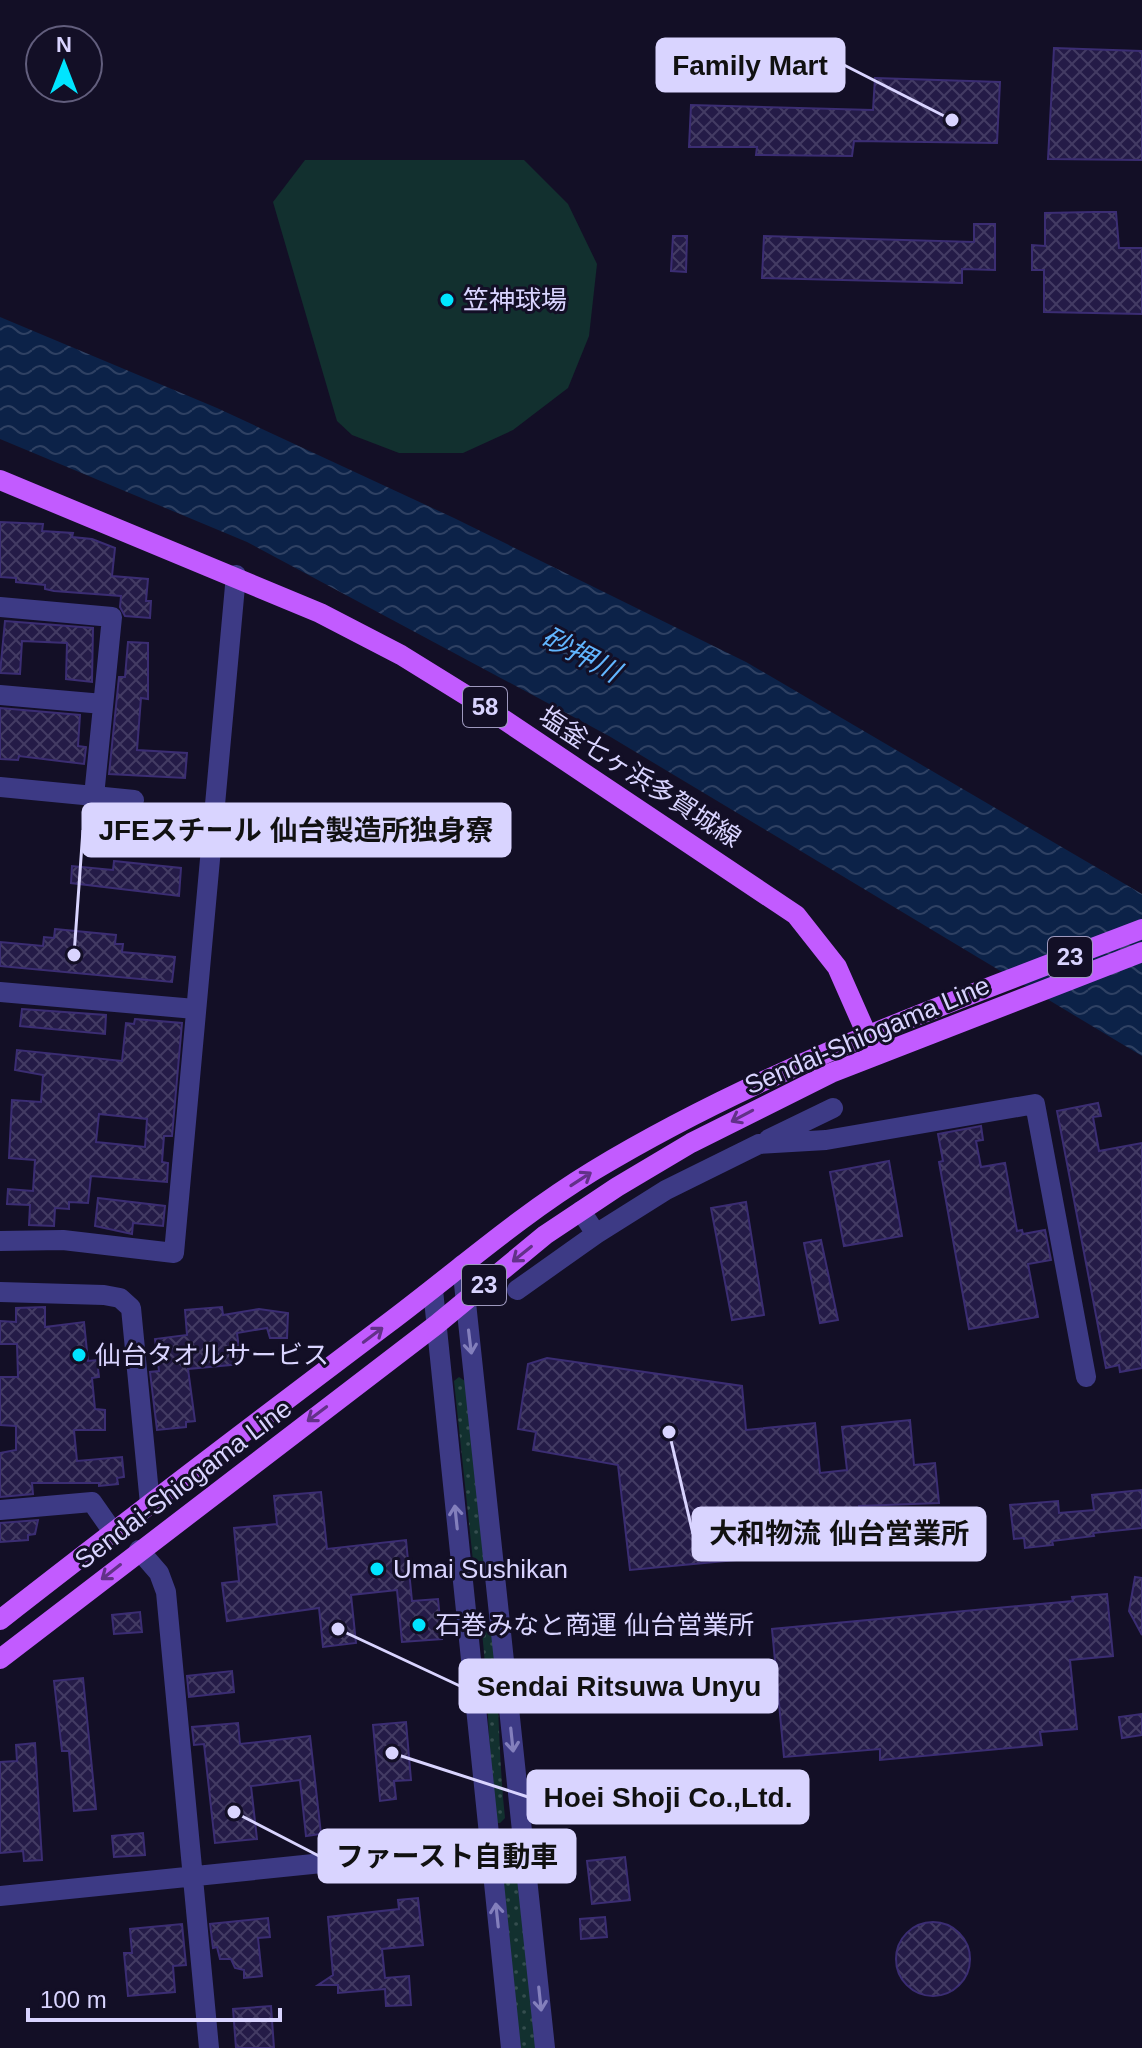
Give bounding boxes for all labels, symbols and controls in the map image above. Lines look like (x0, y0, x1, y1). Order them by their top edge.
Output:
north arrow (24, 24, 104, 104)
text: N (56, 32, 72, 57)
callout: Family Mart (657, 39, 844, 91)
text: Family Mart (672, 50, 828, 81)
place label: 笠神球場 (463, 285, 567, 315)
marker: 笠神球場 (438, 291, 456, 309)
water label: 砂押川 (536, 621, 628, 689)
road number: 58 (463, 687, 507, 727)
street label: 塩釜七ヶ浜多賀城線 (534, 701, 746, 853)
callout: JFEスチール 仙台製造所独身寮 (83, 804, 510, 856)
text: JFEスチール 仙台製造所独身寮 (98, 815, 494, 846)
road number: 23 (1048, 937, 1092, 977)
street label: Sendai-Shiogama Line (740, 970, 994, 1100)
one-way arrow (731, 1109, 754, 1125)
one-way arrow (569, 1170, 592, 1186)
one-way arrow (512, 1245, 533, 1263)
road number: 23 (462, 1265, 506, 1305)
one-way arrow (362, 1326, 384, 1343)
one-way arrow (463, 1329, 478, 1354)
place label: 仙台タオルサービス (95, 1340, 329, 1370)
marker: 仙台タオルサービス (70, 1346, 88, 1364)
street label: Sendai-Shiogama Line (69, 1393, 297, 1575)
one-way arrow (307, 1406, 329, 1423)
one-way arrow (449, 1505, 464, 1531)
callout: 大和物流 仙台営業所 (693, 1508, 985, 1560)
text: 大和物流 仙台営業所 (709, 1518, 969, 1549)
place label: Umai Sushikan (393, 1554, 568, 1584)
marker: Umai Sushikan (368, 1560, 386, 1578)
one-way arrow (101, 1563, 122, 1581)
place label: 石巻みなと商運 仙台営業所 (435, 1610, 754, 1640)
marker: 石巻みなと商運 仙台営業所 (410, 1616, 428, 1634)
callout: Sendai Ritsuwa Unyu (460, 1660, 777, 1712)
text: Sendai Ritsuwa Unyu (477, 1671, 761, 1702)
one-way arrow (504, 1726, 519, 1753)
callout: Hoei Shoji Co.,Ltd. (528, 1771, 808, 1823)
text: Hoei Shoji Co.,Ltd. (544, 1782, 792, 1813)
callout: ファースト自動車 (319, 1830, 575, 1882)
text: ファースト自動車 (336, 1841, 558, 1872)
one-way arrow (489, 1902, 504, 1929)
scale bar (28, 1972, 280, 2022)
one-way arrow (532, 1985, 547, 2011)
text: 100 m (40, 1986, 107, 2013)

